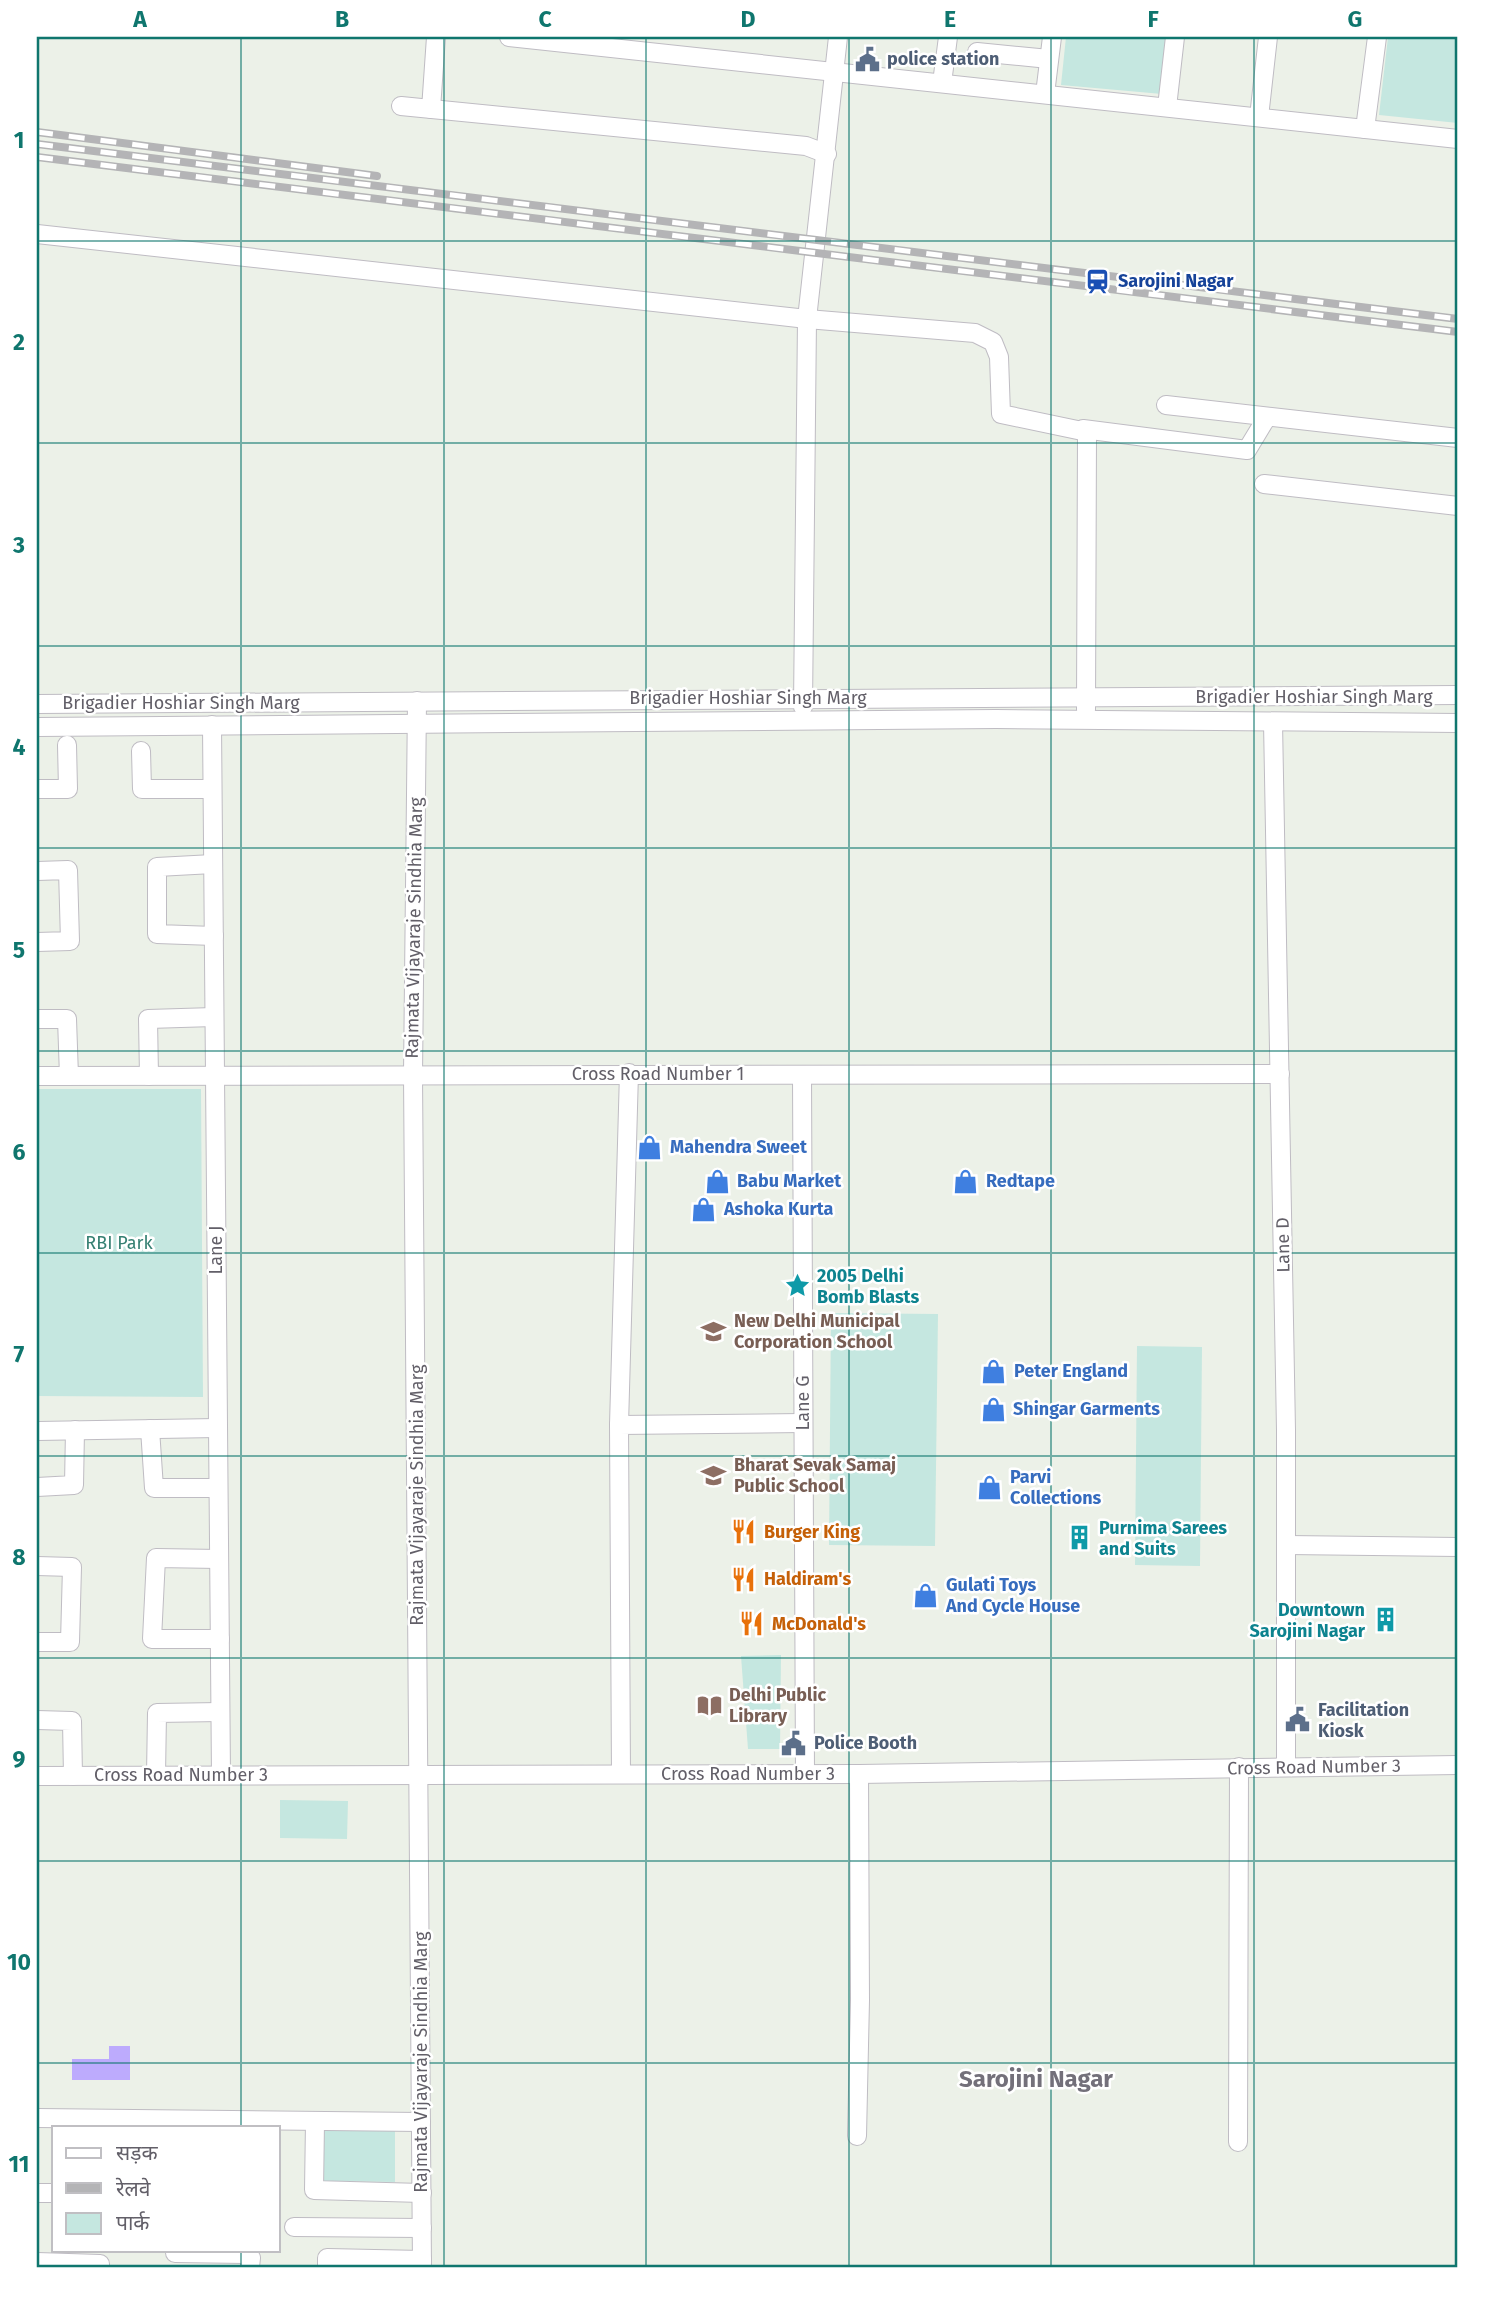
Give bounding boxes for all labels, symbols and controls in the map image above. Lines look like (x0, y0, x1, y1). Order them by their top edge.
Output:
text: A (132, 5, 147, 33)
text: B (335, 5, 349, 33)
text: C (538, 5, 552, 33)
text: D (741, 5, 756, 33)
text: E (944, 5, 956, 33)
text: F (1147, 5, 1159, 33)
text: G (1348, 5, 1362, 33)
public building icon: police station (853, 45, 881, 73)
place label: police station (887, 48, 999, 70)
text: 1 (14, 126, 24, 154)
station icon: Sarojini Nagar (1084, 267, 1112, 295)
place label: Sarojini Nagar (1118, 270, 1234, 292)
text: 2 (13, 328, 25, 356)
text: 3 (12, 531, 25, 559)
street label: Brigadier Hoshiar Singh Marg (1195, 686, 1433, 708)
street label: Brigadier Hoshiar Singh Marg (629, 687, 867, 709)
street label: Brigadier Hoshiar Singh Marg (62, 692, 300, 714)
text: 4 (13, 733, 26, 761)
street label: Rajmata Vijayaraje Sindhia Marg (401, 797, 427, 1059)
text: 5 (13, 936, 25, 964)
street label: Cross Road Number 1 (572, 1063, 744, 1085)
shop icon: Mahendra Sweet (636, 1133, 664, 1161)
place label: Mahendra Sweet (670, 1136, 808, 1158)
text: 6 (13, 1138, 26, 1166)
shop icon: Babu Market (703, 1167, 731, 1195)
shop icon: Redtape (952, 1167, 980, 1195)
place label: Babu Market (737, 1170, 842, 1192)
place label: Redtape (986, 1170, 1055, 1192)
shop icon: Ashoka Kurta (690, 1195, 718, 1223)
place label: Ashoka Kurta (723, 1198, 833, 1220)
street label: Lane D (1272, 1217, 1294, 1273)
street label: Lane J (205, 1225, 227, 1275)
park label: RBI Park (85, 1232, 153, 1254)
place label: 2005 Delhi Bomb Blasts (817, 1265, 920, 1308)
place icon: 2005 Delhi Bomb Blasts (783, 1272, 811, 1300)
place label: New Delhi Municipal Corporation School (734, 1310, 900, 1353)
school or university icon: New Delhi Municipal Corporation School (700, 1317, 728, 1345)
text: 7 (14, 1340, 25, 1368)
shop icon: Peter England (980, 1357, 1008, 1385)
place label: Peter England (1014, 1360, 1128, 1382)
street label: Rajmata Vijayaraje Sindhia Marg (406, 1364, 428, 1626)
street label: Lane G (792, 1375, 814, 1431)
shop icon: Shingar Garments (979, 1395, 1007, 1423)
place label: Shingar Garments (1013, 1398, 1160, 1420)
place label: Bharat Sevak Samaj Public School (734, 1454, 896, 1497)
school or university icon: Bharat Sevak Samaj Public School (700, 1461, 728, 1489)
place label: Parvi Collections (1010, 1466, 1102, 1509)
shop icon: Parvi Collections (976, 1473, 1004, 1501)
place label: Purnima Sarees and Suits (1099, 1517, 1227, 1560)
restaurant icon: Burger King (730, 1518, 758, 1546)
place label: Burger King (764, 1521, 860, 1543)
building icon: Purnima Sarees and Suits (1065, 1524, 1093, 1552)
text: 8 (12, 1543, 26, 1571)
restaurant icon: Haldiram's (730, 1565, 758, 1593)
place label: Haldiram's (764, 1568, 851, 1590)
place label: Gulati Toys And Cycle House (945, 1574, 1080, 1617)
shop icon: Gulati Toys And Cycle House (912, 1581, 940, 1609)
place label: Downtown Sarojini Nagar (1250, 1599, 1366, 1642)
building icon: Downtown Sarojini Nagar (1371, 1606, 1399, 1634)
restaurant icon: McDonald's (738, 1610, 766, 1638)
place label: McDonald's (772, 1613, 866, 1635)
place label: Delhi Public Library (729, 1684, 827, 1727)
library icon: Delhi Public Library (695, 1691, 723, 1719)
place label: Facilitation Kiosk (1318, 1699, 1409, 1742)
public building icon: Facilitation Kiosk (1284, 1706, 1312, 1734)
public building icon: Police Booth (780, 1729, 808, 1757)
place label: Police Booth (814, 1732, 917, 1754)
text: 9 (13, 1745, 26, 1773)
street label: Cross Road Number 3 (1227, 1754, 1401, 1780)
street label: Cross Road Number 3 (661, 1763, 835, 1785)
street label: Cross Road Number 3 (94, 1764, 268, 1786)
street label: Rajmata Vijayaraje Sindhia Marg (410, 1931, 432, 2193)
text: 10 (7, 1948, 31, 1976)
district label: Sarojini Nagar (959, 2065, 1113, 2093)
legend (52, 2126, 280, 2252)
text: सड़क (116, 2140, 158, 2166)
text: 11 (9, 2150, 29, 2178)
text: रेलवे (115, 2176, 151, 2202)
text: पार्क (116, 2210, 150, 2236)

